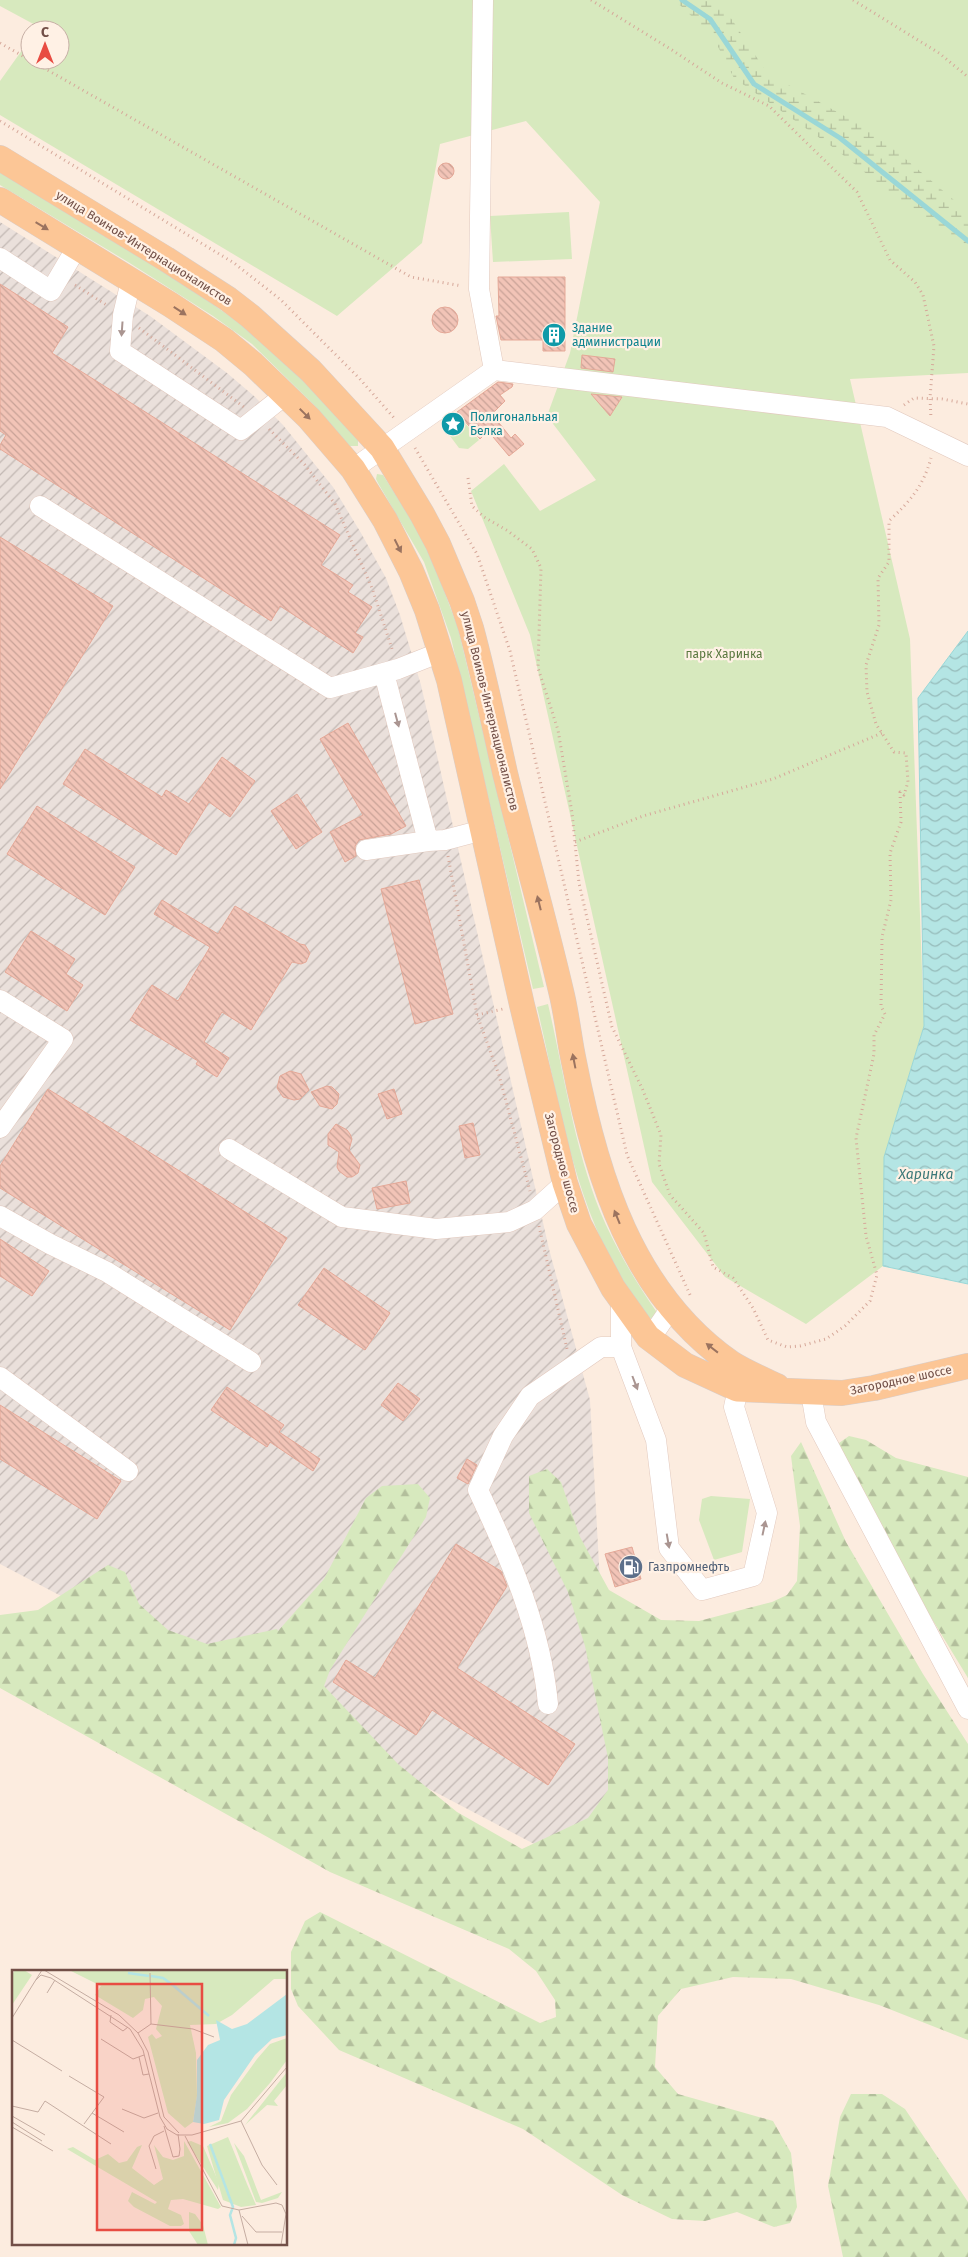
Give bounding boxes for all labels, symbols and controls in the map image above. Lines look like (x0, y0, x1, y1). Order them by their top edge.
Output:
north arrow (20, 20, 70, 70)
text: С (41, 24, 49, 41)
street label: улица Воинов-Интернационалистов (53, 188, 235, 308)
one-way arrow (35, 221, 48, 230)
one-way arrow (173, 306, 186, 316)
one-way arrow (117, 321, 125, 337)
place label: Здание администрации (572, 321, 661, 349)
building icon: Здание администрации (541, 322, 567, 348)
one-way arrow (299, 408, 311, 420)
place label: Полигональная Белка (470, 410, 558, 438)
place icon: Полигональная Белка (440, 411, 466, 437)
one-way arrow (394, 539, 402, 553)
street label: улица Воинов-Интернационалистов (458, 610, 522, 812)
park label: парк Харинка (685, 647, 763, 661)
one-way arrow (393, 713, 401, 728)
one-way arrow (534, 895, 542, 910)
one-way arrow (569, 1053, 577, 1069)
street label: Загородное шоссе (542, 1111, 582, 1215)
water label: Харинка (898, 1166, 953, 1183)
one-way arrow (613, 1209, 621, 1224)
one-way arrow (705, 1342, 718, 1353)
street label: Загородное шоссе (849, 1362, 953, 1398)
one-way arrow (631, 1376, 639, 1391)
one-way arrow (760, 1521, 768, 1536)
one-way arrow (665, 1533, 673, 1549)
fuel station icon: Газпромнефть (618, 1554, 644, 1580)
place label: Газпромнефть (648, 1560, 729, 1574)
inset map (12, 1970, 288, 2244)

